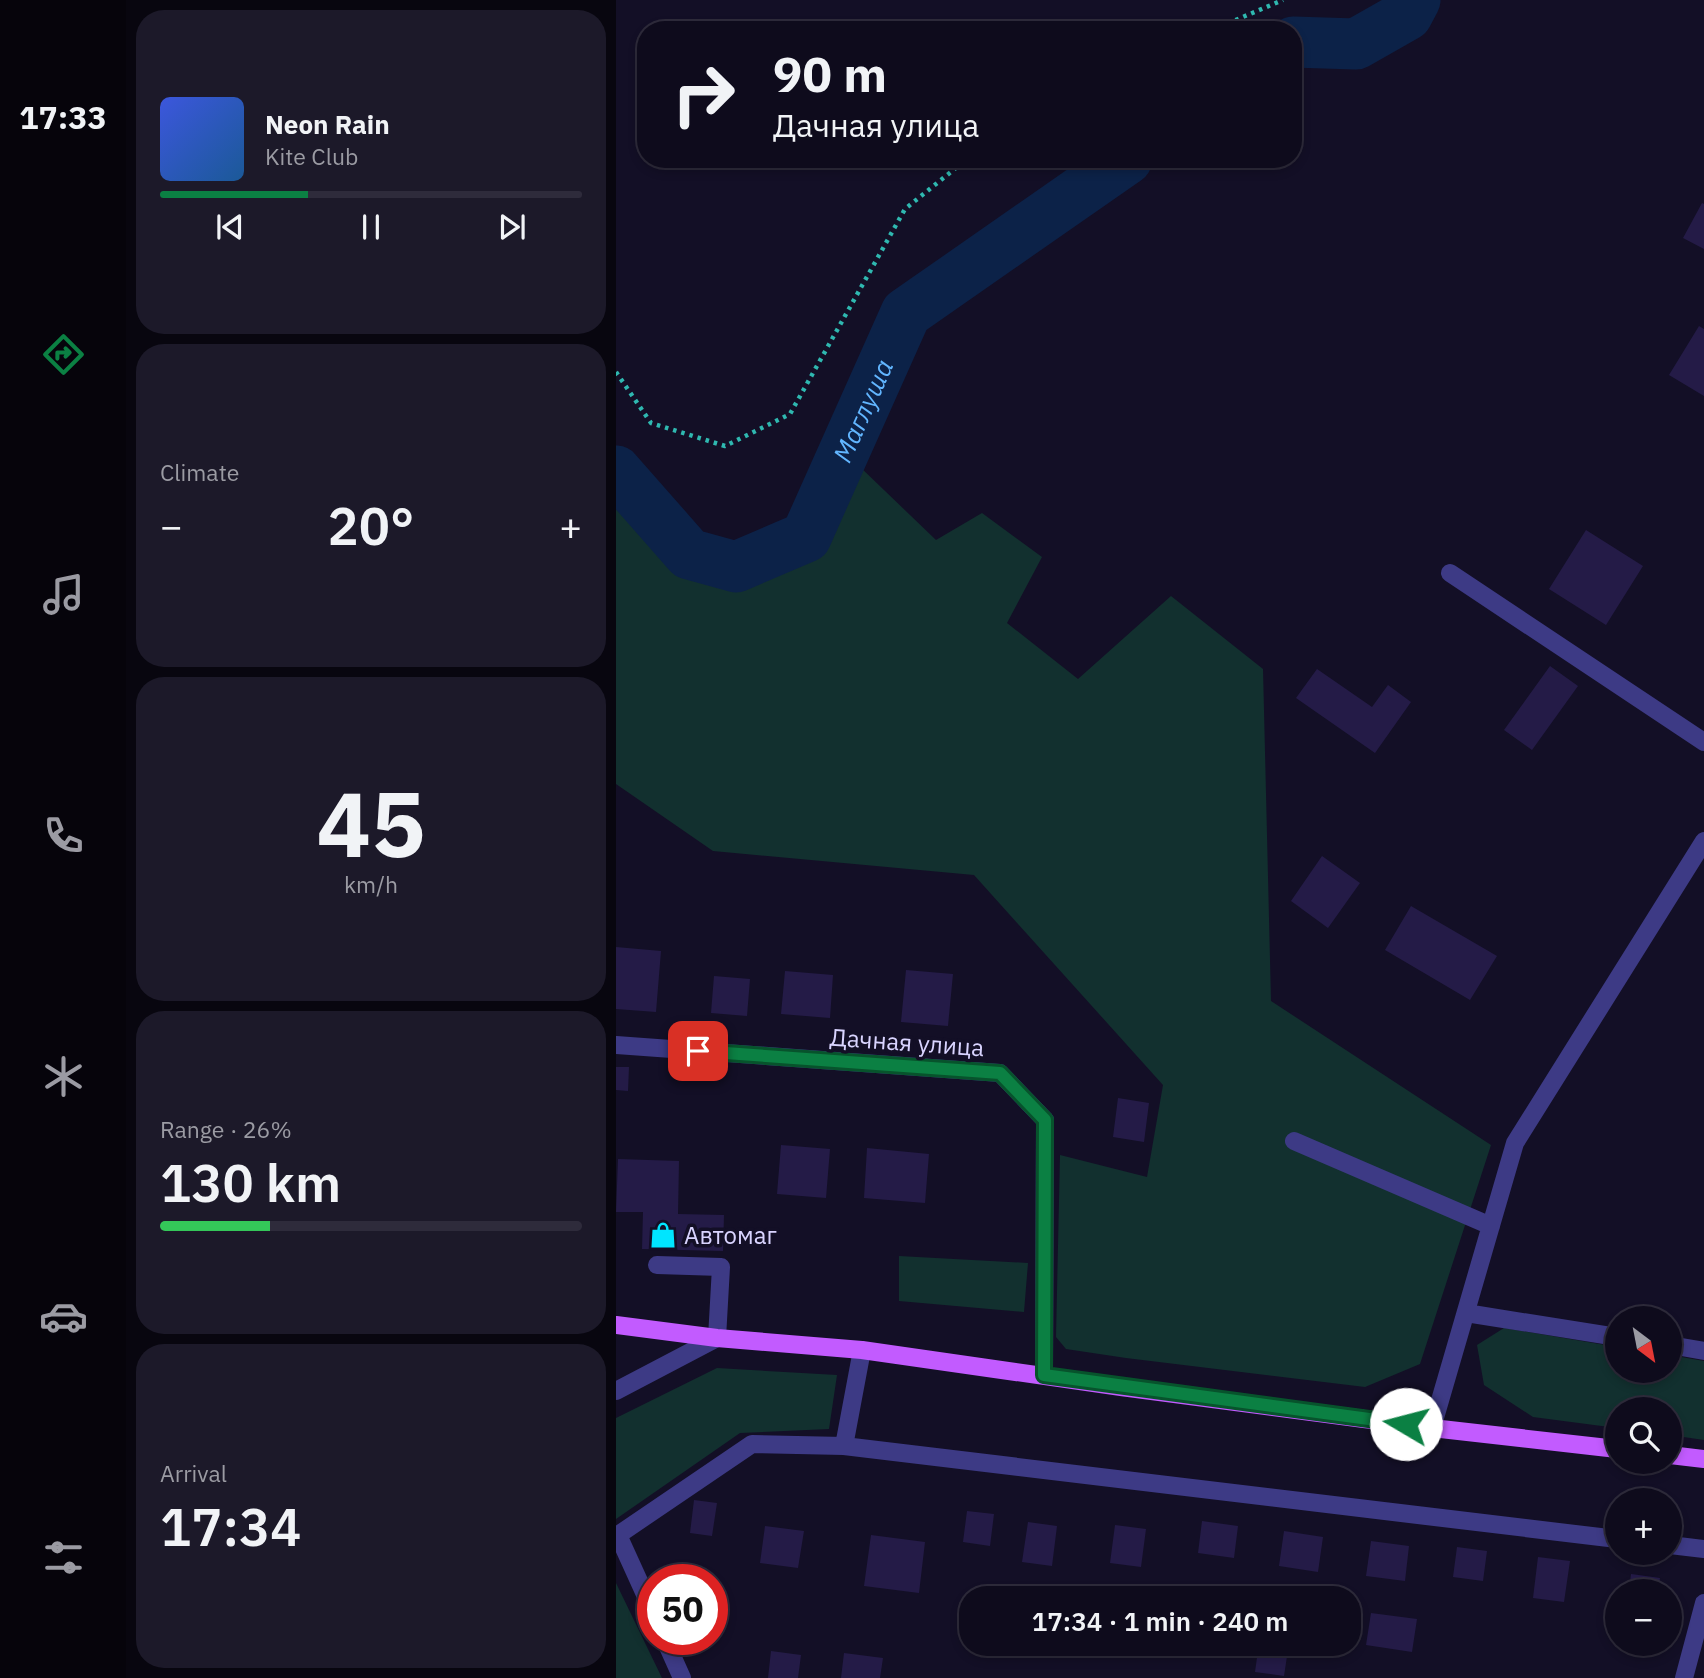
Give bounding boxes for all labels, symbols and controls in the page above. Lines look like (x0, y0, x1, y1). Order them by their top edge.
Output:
text: 90 m (773, 42, 887, 105)
icon: right (658, 49, 749, 140)
text: 17:33 (19, 96, 107, 138)
text: Дачная улица (773, 104, 979, 146)
text: Neon Rain (265, 107, 390, 141)
text: Kite Club (265, 141, 358, 171)
icon: previous (211, 208, 249, 246)
icon: pause (352, 208, 390, 246)
icon: next (493, 208, 531, 246)
icon: directions (39, 330, 88, 379)
water label: Маглуша (825, 354, 900, 467)
text: Climate (160, 457, 239, 487)
text: 20° (328, 492, 414, 559)
text: − (160, 501, 183, 550)
text: + (559, 501, 582, 550)
icon: music (39, 570, 88, 619)
text: 45 (316, 764, 426, 882)
icon: phone (39, 811, 88, 860)
text: km/h (344, 869, 398, 899)
pin (668, 1021, 728, 1081)
street label: Дачная улица (829, 1021, 985, 1063)
icon: arrive (679, 1032, 717, 1070)
icon: climate (39, 1052, 88, 1101)
text: Range · 26% (160, 1114, 292, 1144)
text: 130 km (160, 1149, 341, 1216)
place label: Автомаг (684, 1219, 777, 1251)
shop icon: Автомаг (648, 1220, 678, 1250)
icon: car (39, 1292, 88, 1341)
north arrow (1605, 1306, 1682, 1382)
map controls (1605, 1306, 1682, 1656)
position arrow (1369, 1387, 1443, 1461)
button: search (1605, 1397, 1682, 1474)
text: Arrival (160, 1458, 227, 1488)
button: + (1605, 1488, 1682, 1565)
text: 17:34 (160, 1493, 301, 1560)
icon: filters (39, 1533, 88, 1582)
speed limit sign: 50 (637, 1564, 728, 1655)
button: − (1605, 1579, 1682, 1656)
text: 17:34 · 1 min · 240 m (1032, 1604, 1288, 1638)

